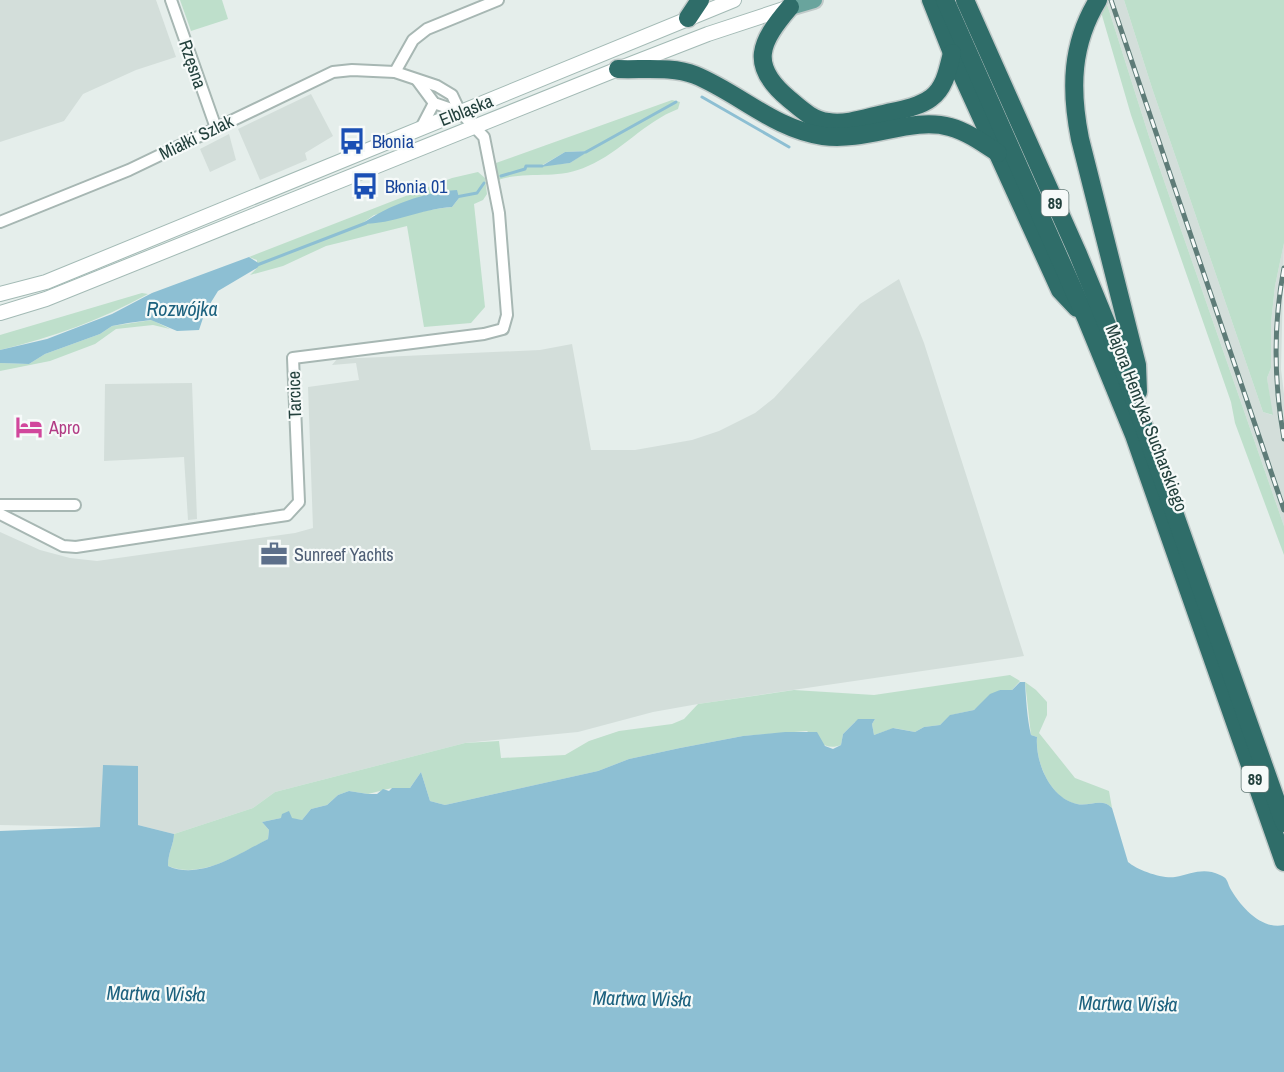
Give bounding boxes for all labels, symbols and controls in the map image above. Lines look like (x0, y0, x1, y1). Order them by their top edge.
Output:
street label: Rzęsna (173, 36, 213, 92)
street label: Elbląska (435, 88, 497, 132)
street label: Miałki Szlak (155, 108, 238, 166)
bus stop icon: Błonia (337, 126, 367, 156)
place label: Błonia (372, 129, 414, 154)
bus stop icon: Błonia 01 (350, 171, 380, 201)
place label: Błonia 01 (385, 174, 448, 199)
road number: 89 (1042, 190, 1068, 216)
water label: Rozwójka (146, 295, 218, 322)
street label: Majora Henryka Sucharskiego (1100, 321, 1194, 515)
street label: Tarcice (281, 371, 307, 419)
hotel icon: Apro (14, 412, 44, 442)
place label: Apro (48, 415, 80, 440)
office icon: Sunreef Yachts (259, 539, 289, 569)
place label: Sunreef Yachts (294, 542, 394, 567)
road number: 89 (1242, 766, 1268, 792)
water label: Martwa Wisła (106, 979, 206, 1007)
water label: Martwa Wisła (592, 984, 692, 1012)
water label: Martwa Wisła (1078, 989, 1178, 1017)

